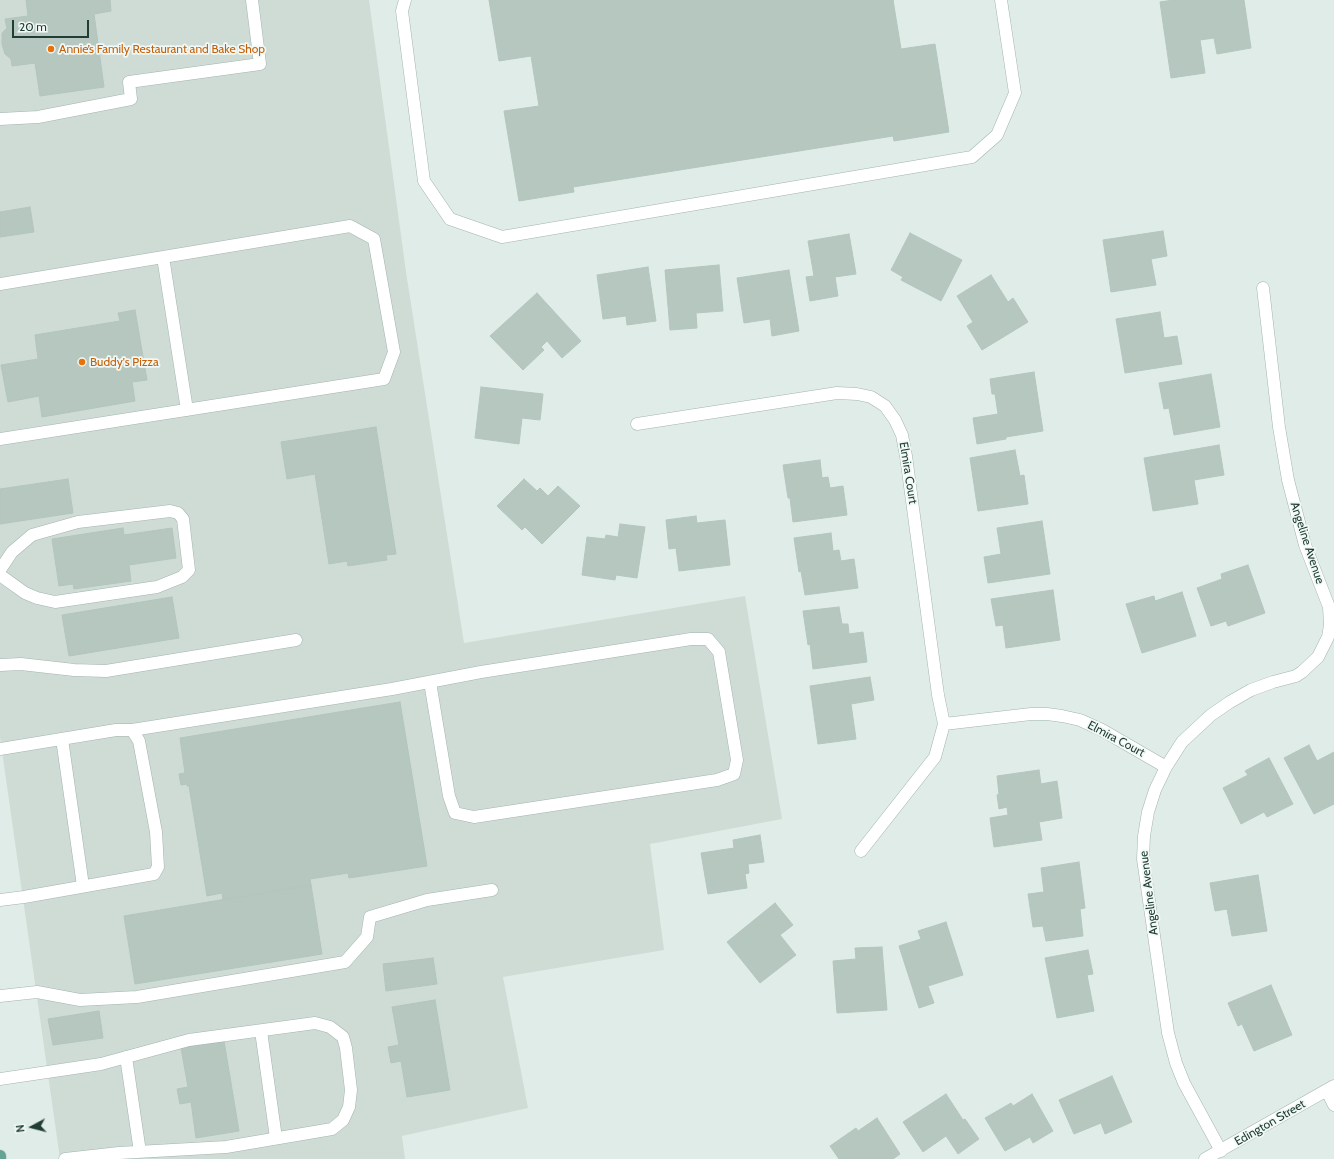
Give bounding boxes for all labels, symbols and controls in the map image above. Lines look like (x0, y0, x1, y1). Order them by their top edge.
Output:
scale bar (14, 12, 91, 38)
text: 20 m (19, 19, 47, 34)
place label: Annie’s Family Restaurant and Bake Shop (59, 42, 265, 56)
marker: Annie’s Family Restaurant and Bake Shop (46, 44, 56, 54)
place label: Buddy's Pizza (90, 355, 159, 369)
marker: Buddy's Pizza (77, 357, 87, 367)
street label: Elmira Court (896, 441, 920, 505)
street label: Angeline Avenue (1287, 500, 1327, 586)
street label: Elmira Court (1085, 718, 1147, 760)
street label: Angeline Avenue (1137, 850, 1161, 936)
street label: Edington Street (1232, 1097, 1308, 1149)
north arrow (12, 1107, 52, 1147)
text: N (13, 1124, 28, 1133)

